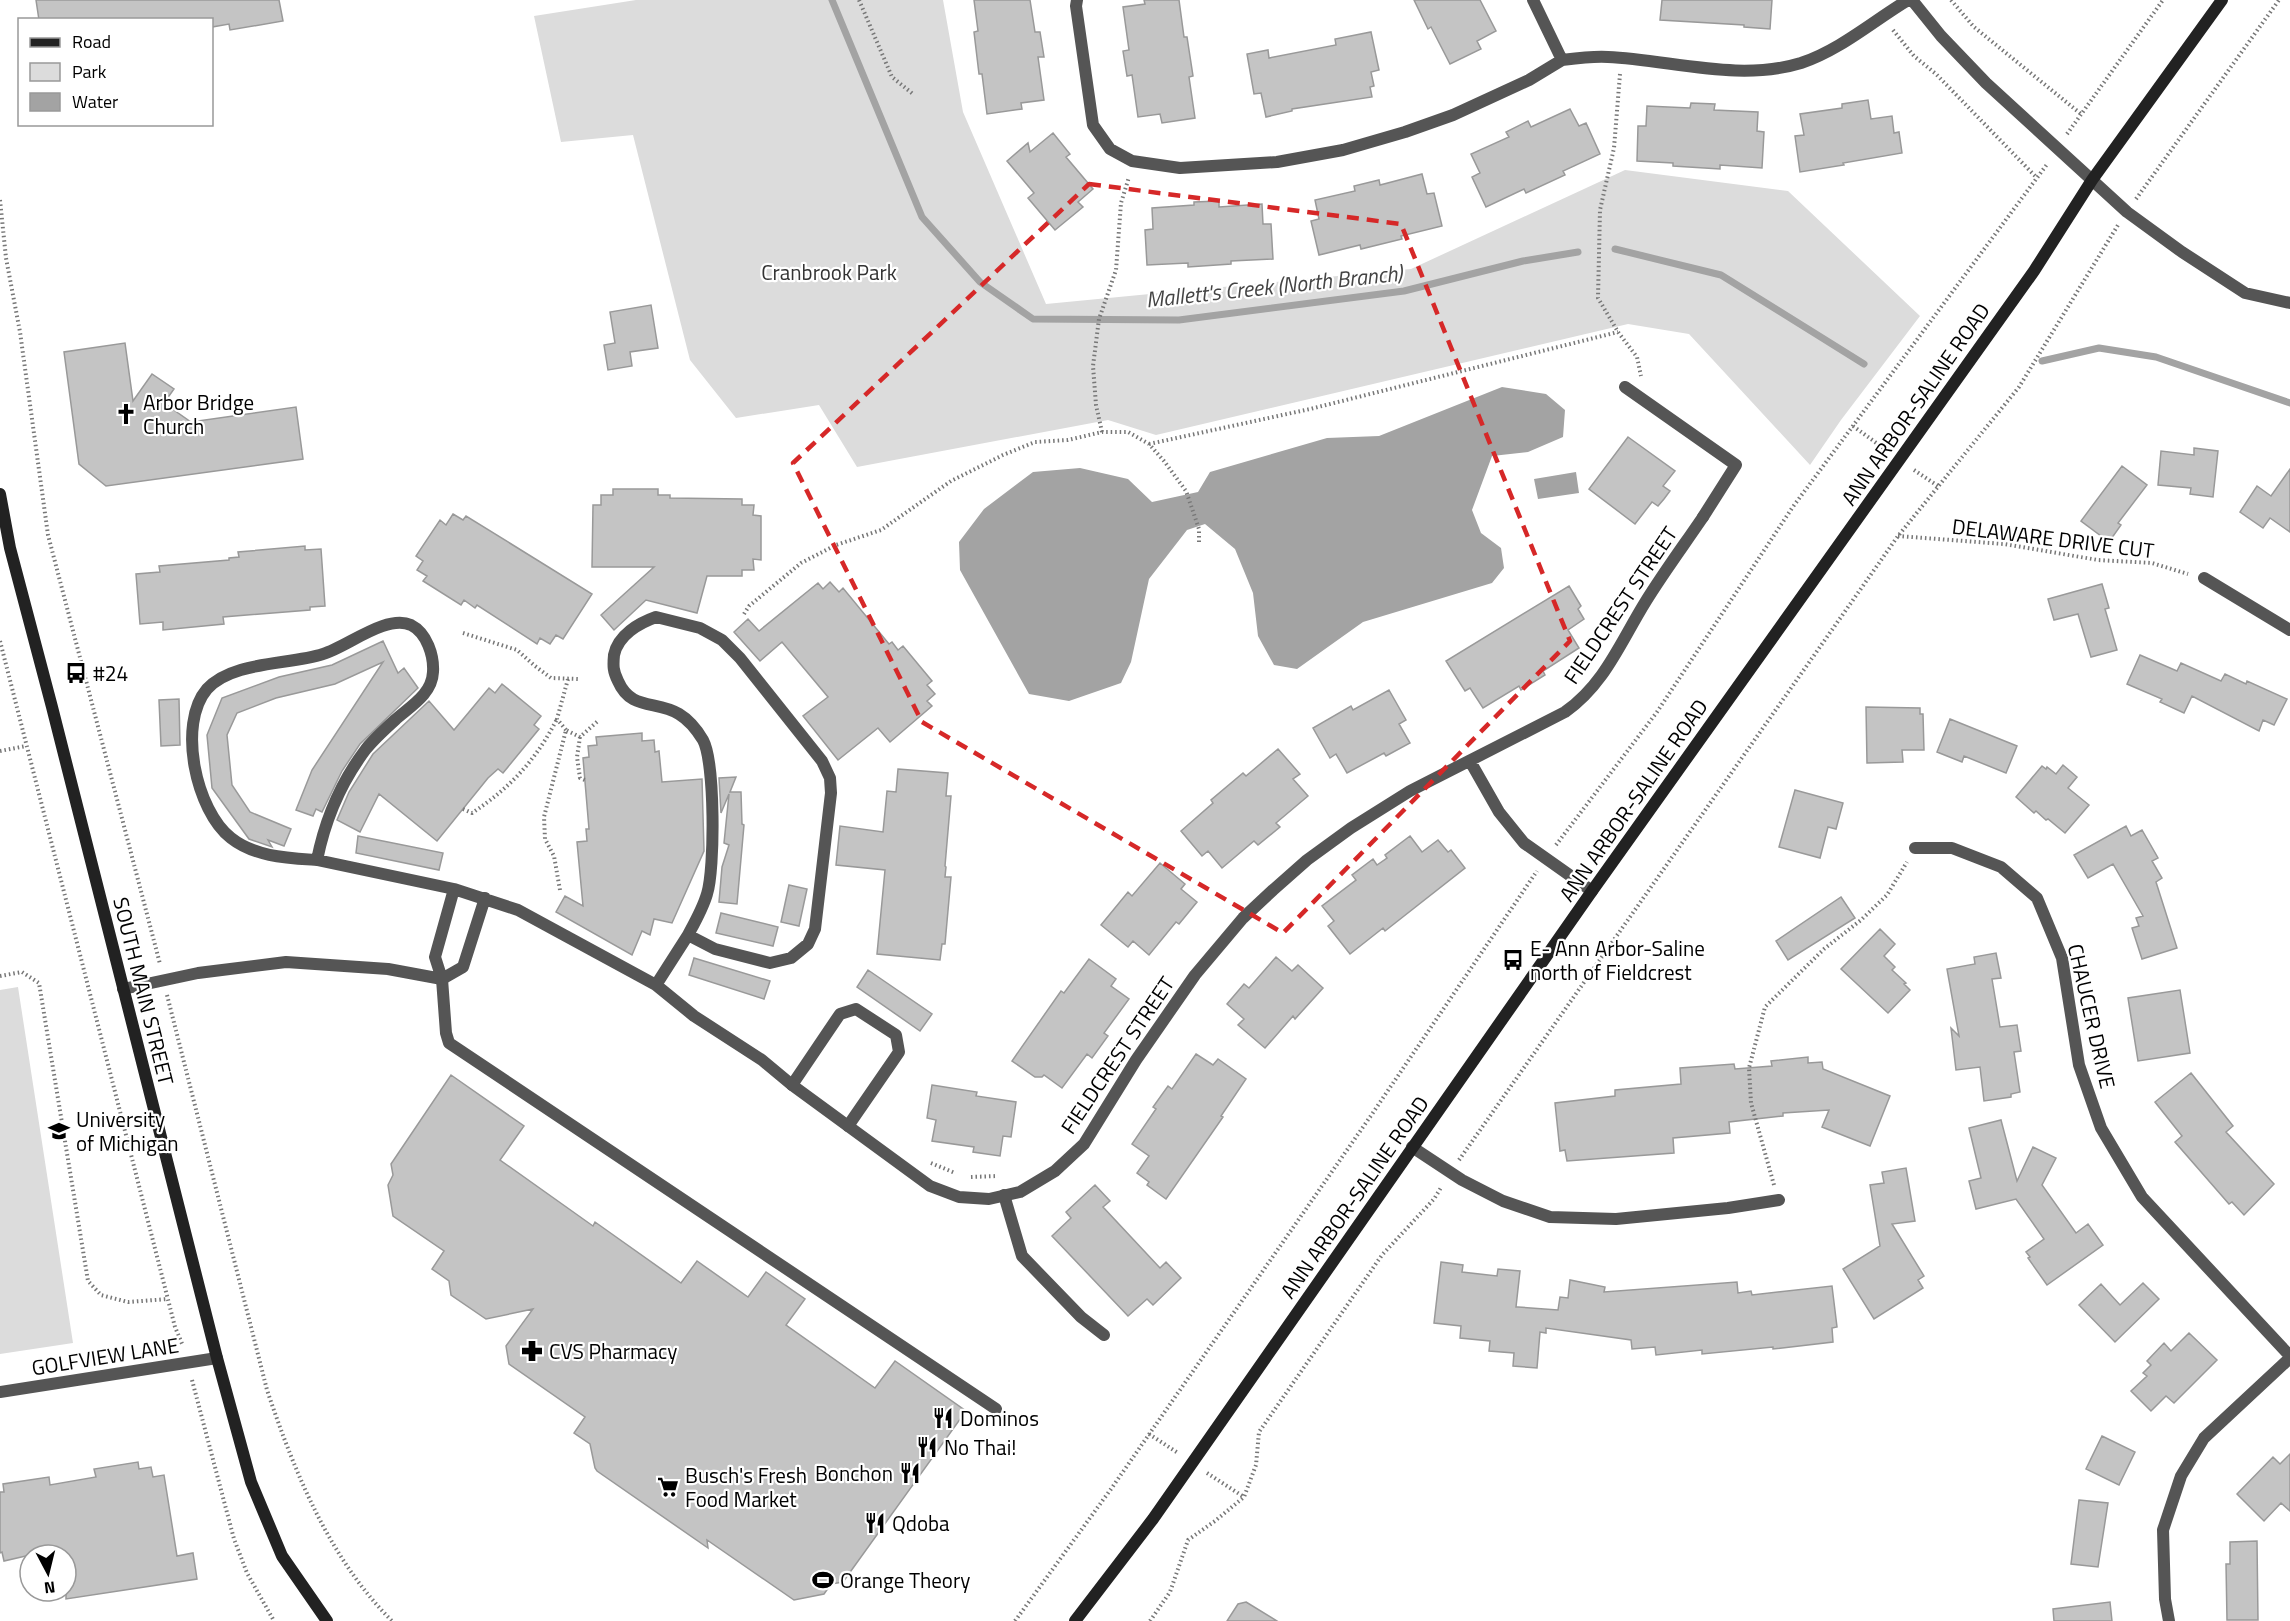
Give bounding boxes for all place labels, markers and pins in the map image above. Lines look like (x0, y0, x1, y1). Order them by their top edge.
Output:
place label: Arbor Bridge Church (143, 386, 254, 442)
church icon: Arbor Bridge Church (114, 402, 138, 426)
place label: #24 (93, 657, 128, 689)
bus stop icon: #24 (64, 661, 88, 685)
place label: E- Ann Arbor-Saline north of Fieldcrest (1530, 932, 1705, 988)
bus stop icon: E- Ann Arbor-Saline north of Fieldcrest (1501, 948, 1525, 972)
place label: University of Michigan (76, 1103, 179, 1159)
school or university icon: University of Michigan (47, 1119, 71, 1143)
place label: CVS Pharmacy (549, 1335, 677, 1367)
pharmacy icon: CVS Pharmacy (520, 1339, 544, 1363)
place label: Dominos (960, 1402, 1039, 1434)
restaurant icon: Dominos (931, 1406, 955, 1430)
place label: No Thai! (944, 1431, 1016, 1463)
restaurant icon: No Thai! (915, 1435, 939, 1459)
place label: Bonchon (815, 1457, 893, 1489)
place label: Busch's Fresh Food Market (685, 1459, 807, 1515)
restaurant icon: Bonchon (898, 1461, 922, 1485)
supermarket icon: Busch's Fresh Food Market (656, 1475, 680, 1499)
place label: Qdoba (892, 1507, 950, 1539)
restaurant icon: Qdoba (863, 1511, 887, 1535)
place label: Orange Theory (840, 1564, 970, 1596)
sports icon: Orange Theory (811, 1568, 835, 1592)

